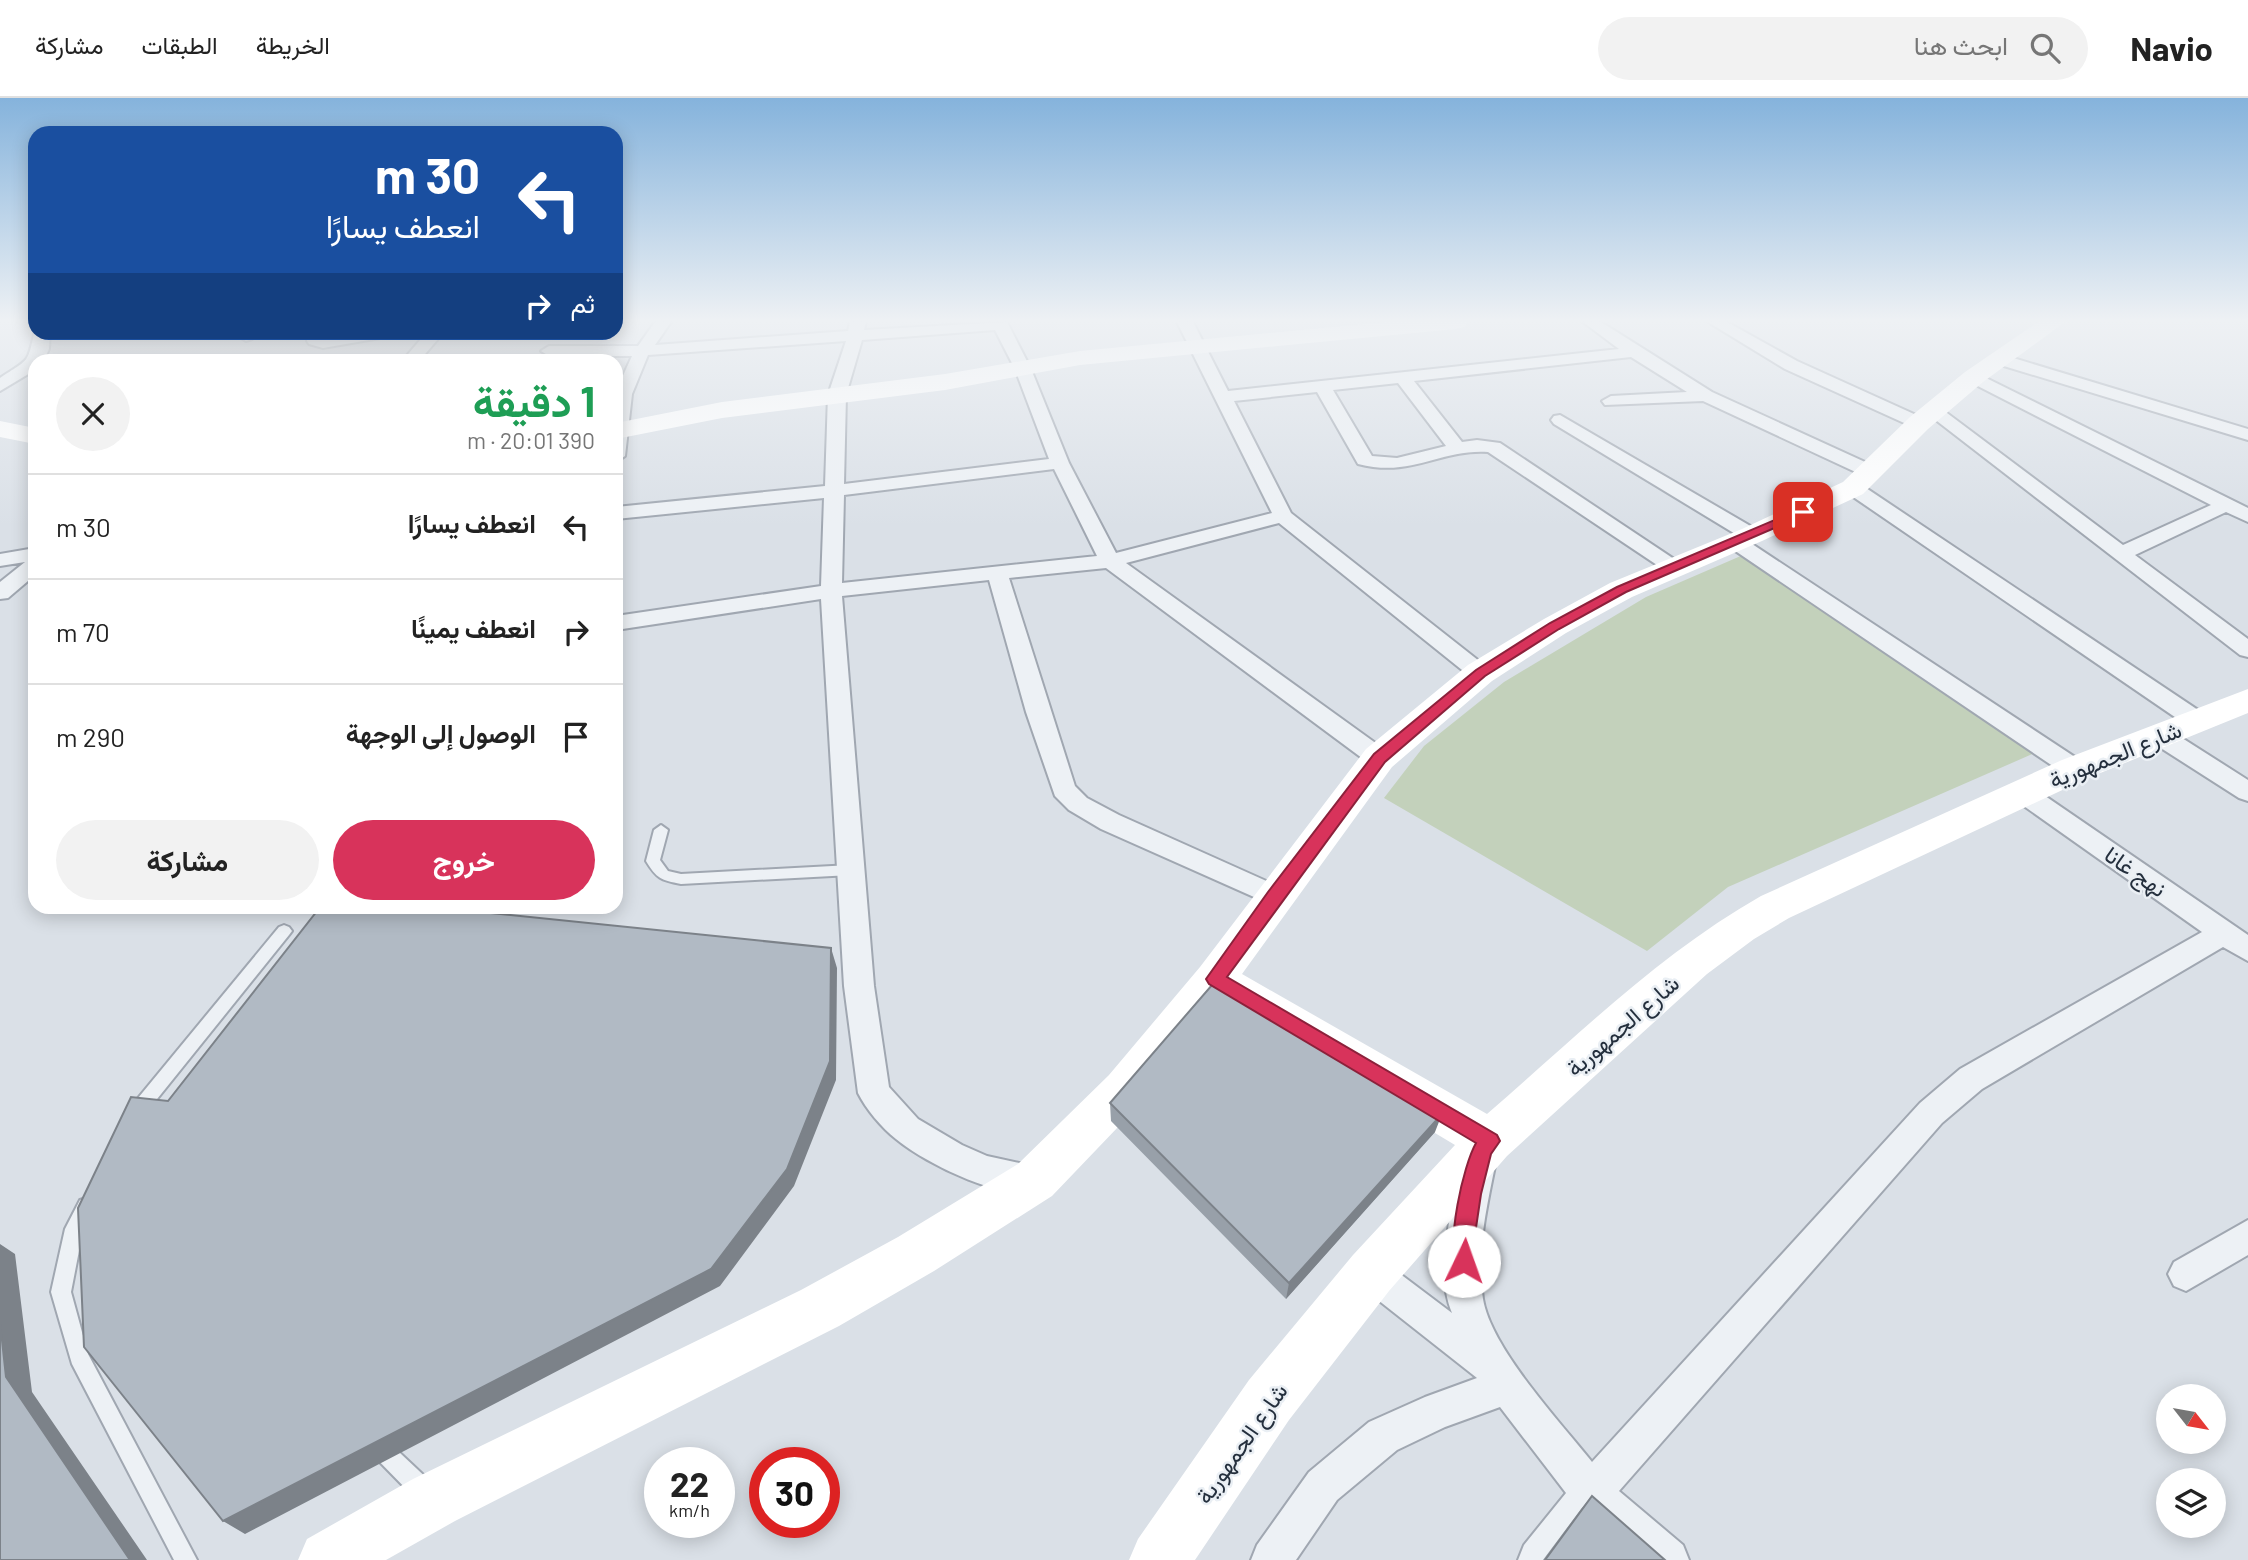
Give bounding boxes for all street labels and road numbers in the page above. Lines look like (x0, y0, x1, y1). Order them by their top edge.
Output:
street label: شارع الجمهورية (2045, 715, 2186, 796)
street label: نهج غانا (2098, 840, 2172, 905)
street label: شارع الجمهورية (1560, 968, 1686, 1084)
street label: شارع الجمهورية (1189, 1377, 1295, 1510)

